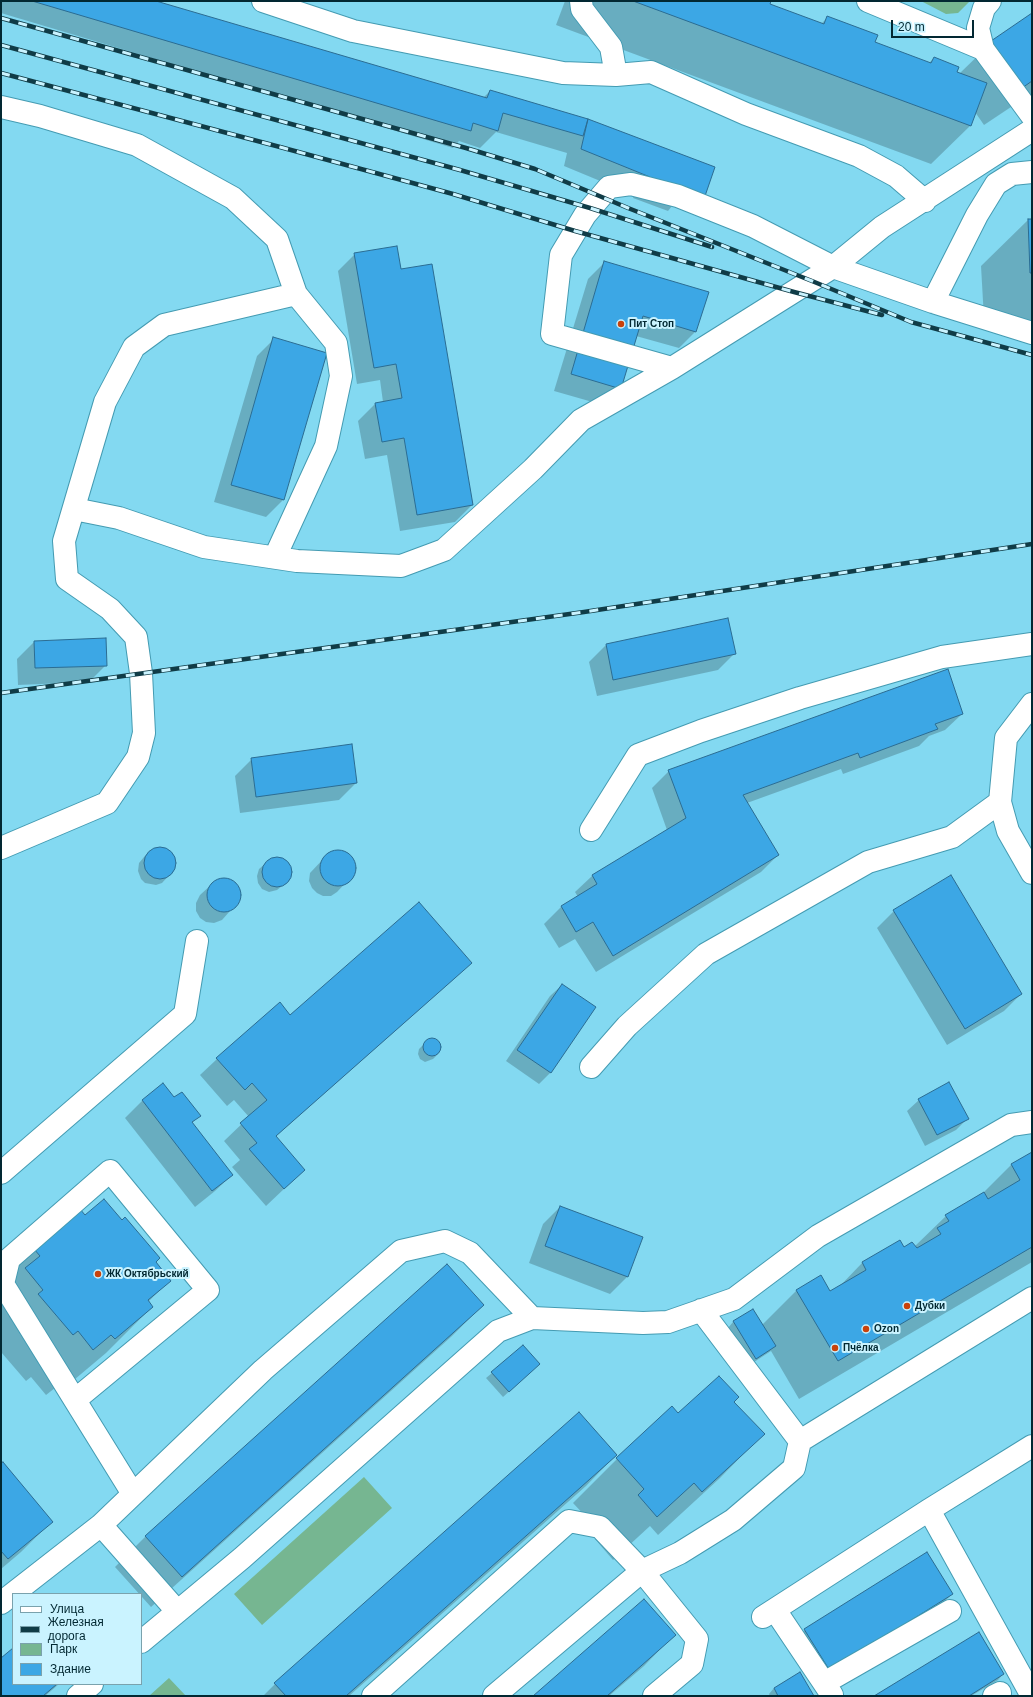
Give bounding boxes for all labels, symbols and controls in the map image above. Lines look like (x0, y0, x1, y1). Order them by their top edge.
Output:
scale bar (893, 12, 976, 38)
text: 20 m (898, 20, 925, 34)
place label: Пит Стоп (629, 318, 674, 330)
marker: Пит Стоп (616, 319, 626, 329)
place label: ЖК Октябрьский (106, 1268, 189, 1280)
marker: ЖК Октябрьский (93, 1269, 103, 1279)
place label: Дубки (915, 1300, 945, 1312)
marker: Дубки (902, 1301, 912, 1311)
place label: Ozon (874, 1323, 899, 1335)
marker: Ozon (861, 1324, 871, 1334)
place label: Пчёлка (843, 1342, 878, 1354)
marker: Пчёлка (830, 1343, 840, 1353)
legend (12, 1593, 142, 1685)
text: Улица (50, 1602, 84, 1616)
text: Железная дорога (48, 1615, 104, 1643)
text: Парк (50, 1642, 77, 1656)
text: Здание (50, 1662, 91, 1676)

